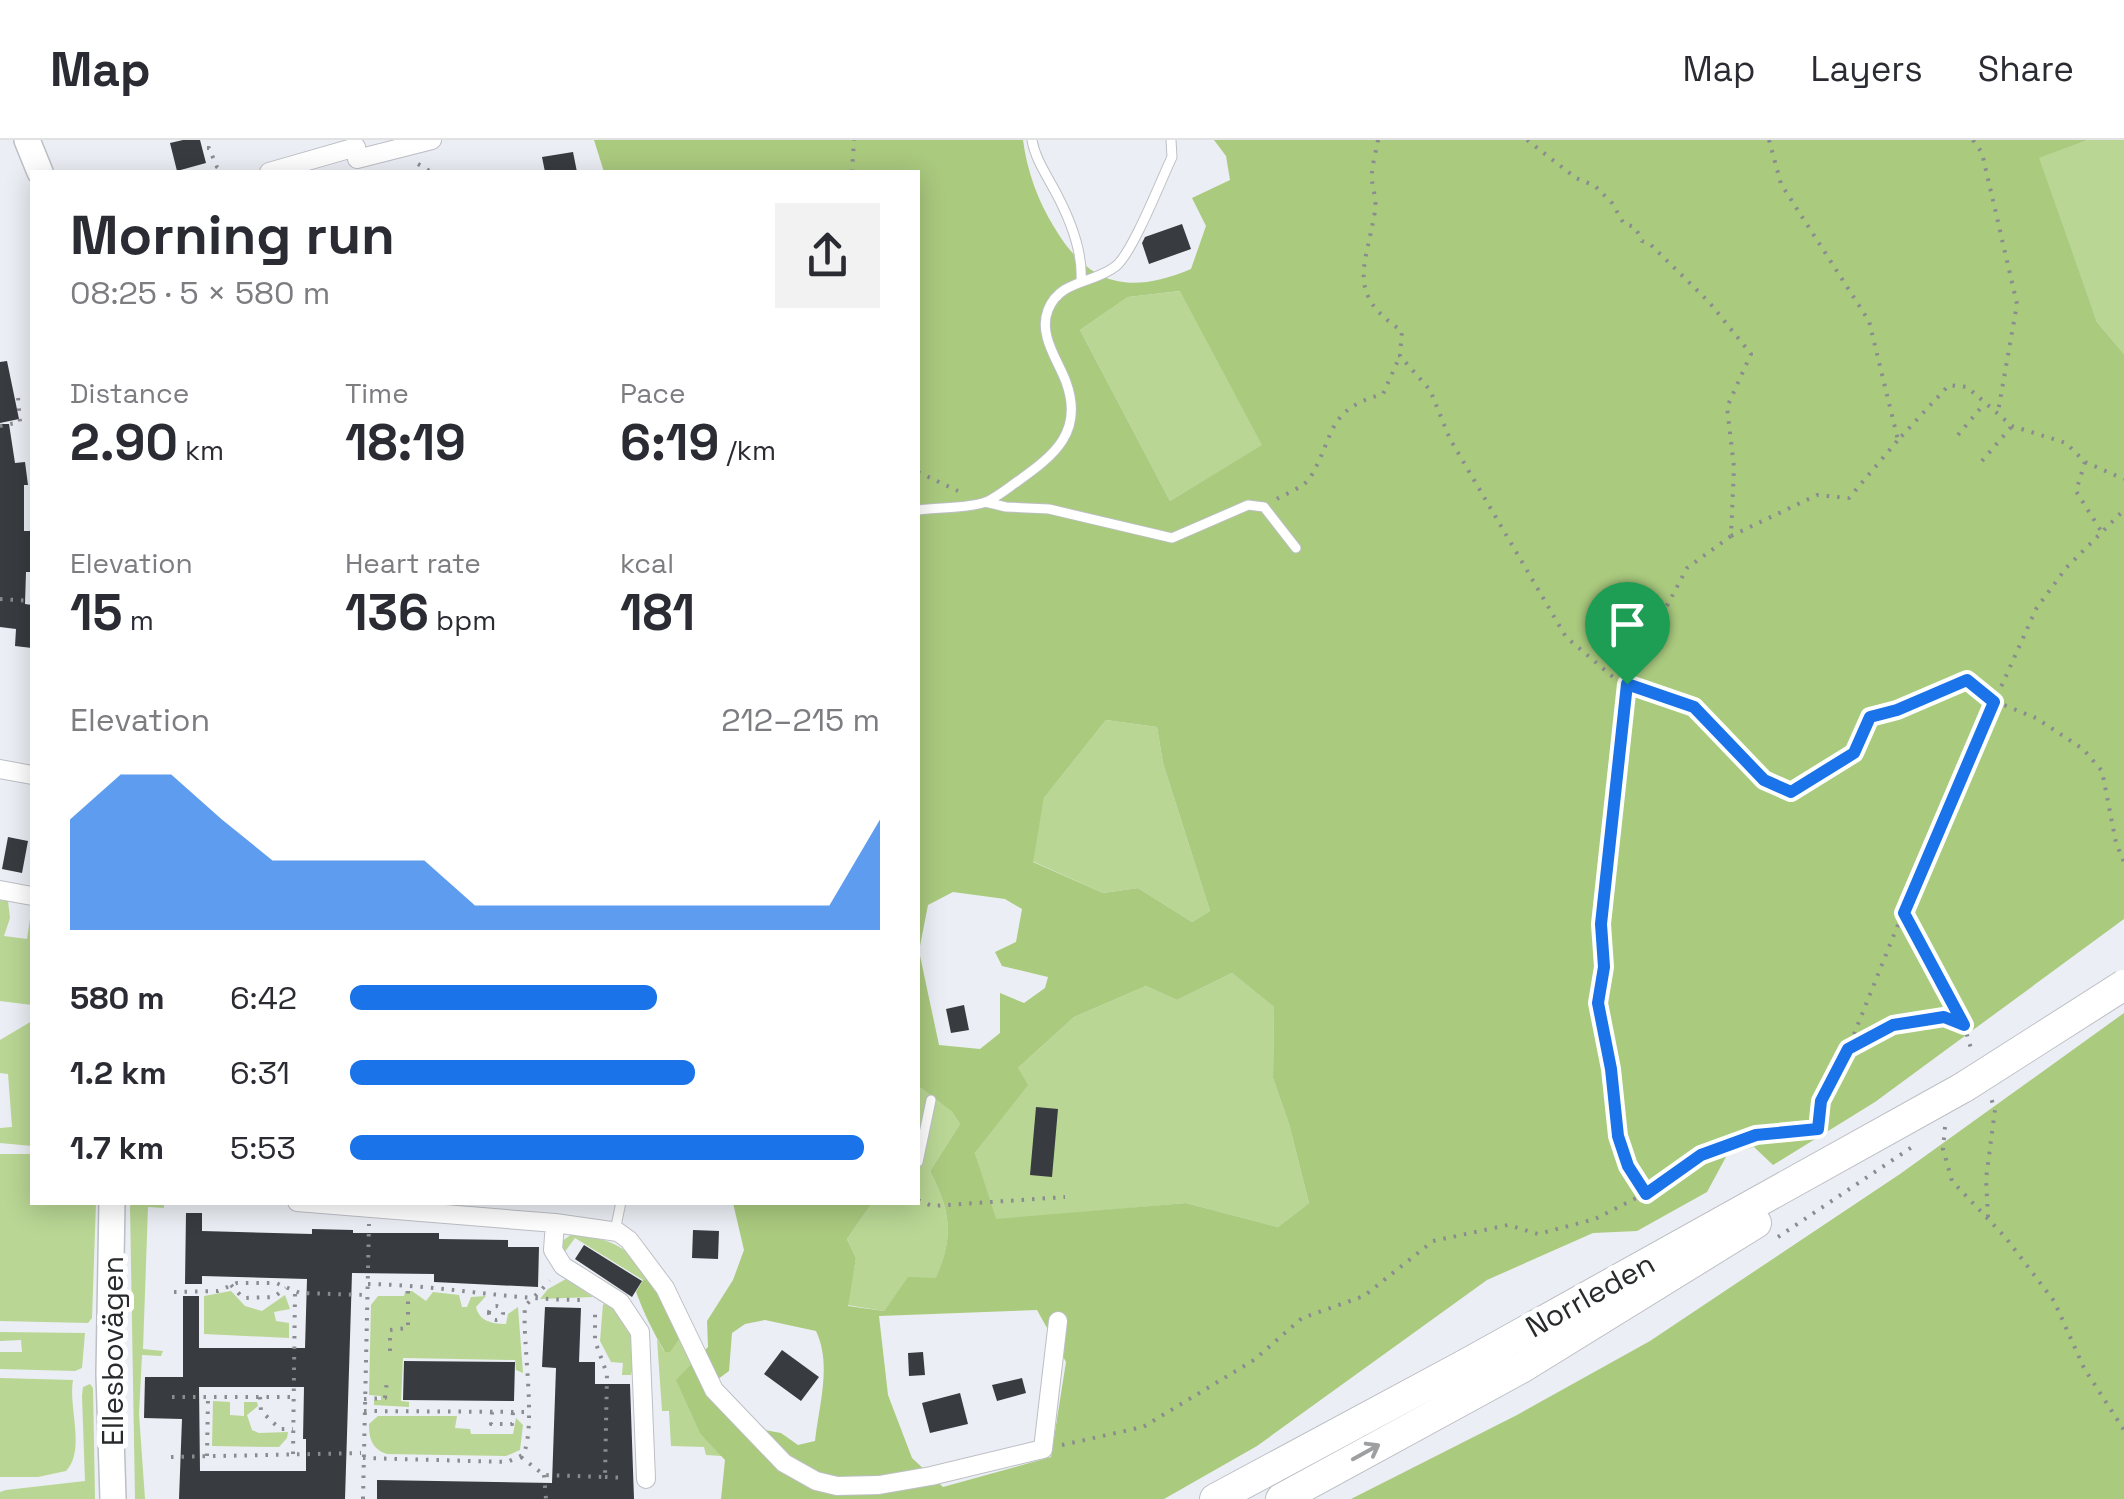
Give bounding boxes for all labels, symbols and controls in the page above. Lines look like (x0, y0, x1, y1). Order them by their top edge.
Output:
text: Map (50, 39, 151, 100)
text: Map (1682, 47, 1755, 91)
text: Layers (1810, 47, 1923, 91)
text: Share (1978, 47, 2074, 91)
text: Morning run (70, 200, 395, 270)
button: share (775, 203, 880, 308)
text: 08:25 · 5 × 580 m (70, 273, 330, 313)
text: Distance (70, 375, 189, 411)
text: Time (345, 375, 409, 411)
text: Pace (620, 375, 686, 411)
text: 2.90 (70, 411, 178, 475)
text: 18:19 (345, 411, 466, 475)
text: 6:19 (620, 411, 719, 475)
text: km (178, 432, 224, 468)
text: /km (719, 432, 776, 468)
text: Elevation (70, 545, 193, 581)
text: Heart rate (345, 545, 481, 581)
text: kcal (620, 545, 674, 581)
text: 15 (70, 581, 123, 645)
text: 136 (345, 581, 429, 645)
text: 181 (620, 581, 695, 645)
pin (1585, 582, 1670, 685)
icon: arrive (1600, 597, 1655, 652)
text: m (123, 602, 154, 638)
text: bpm (429, 602, 496, 638)
text: Elevation (70, 700, 210, 740)
text: 212–215 m (721, 700, 880, 740)
text: 580 m (70, 978, 165, 1018)
text: 6:42 (230, 978, 297, 1018)
text: 1.2 km (70, 1053, 167, 1093)
text: 6:31 (230, 1053, 290, 1093)
text: 1.7 km (70, 1128, 164, 1168)
text: 5:53 (230, 1128, 296, 1168)
street label: Norrleden (1519, 1244, 1661, 1346)
street label: Ellesbovägen (93, 1256, 132, 1446)
one-way arrow (1351, 1442, 1381, 1462)

